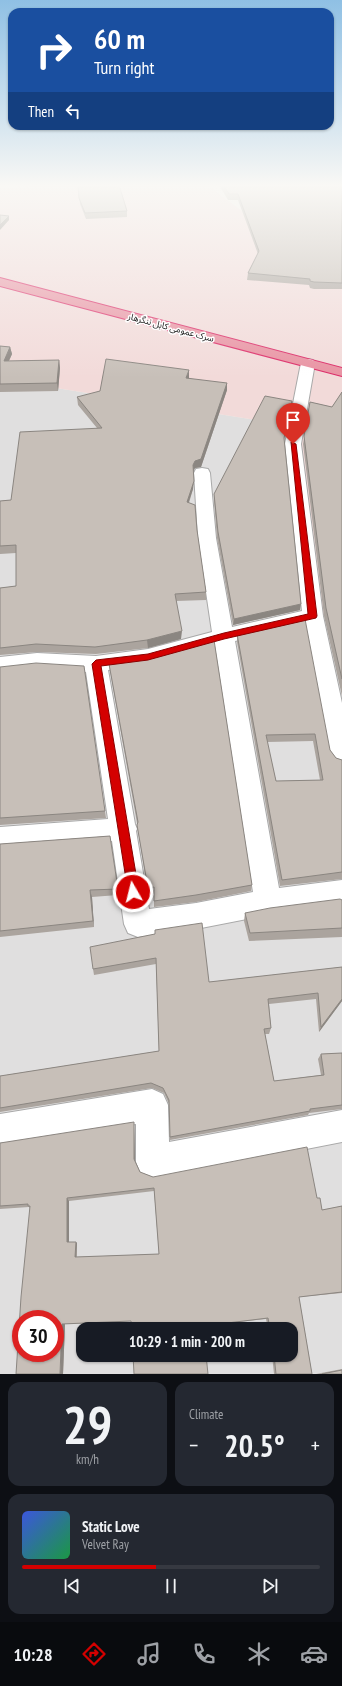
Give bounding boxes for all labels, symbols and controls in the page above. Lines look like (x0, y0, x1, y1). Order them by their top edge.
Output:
text: 60 m (94, 20, 145, 57)
icon: right (28, 24, 80, 76)
text: Turn right (94, 56, 154, 79)
icon: left (62, 100, 84, 122)
text: Then (28, 102, 54, 121)
street label: سرک عمومی کابل ننگرهار (125, 310, 215, 345)
pin (276, 403, 310, 444)
icon: arrive (282, 409, 304, 431)
position arrow (112, 871, 154, 913)
speed limit sign: 30 (12, 1310, 64, 1362)
text: 10:29 · 1 min · 200 m (129, 1332, 245, 1351)
text: 29 (63, 1391, 112, 1458)
text: Climate (189, 1406, 223, 1423)
text: 20.5° (224, 1426, 285, 1465)
text: − (189, 1431, 198, 1459)
text: + (311, 1431, 320, 1459)
text: km/h (76, 1451, 99, 1468)
text: Static Love (82, 1517, 140, 1536)
text: Velvet Ray (82, 1536, 129, 1553)
icon: previous (61, 1575, 83, 1597)
icon: pause (160, 1575, 182, 1597)
icon: next (259, 1575, 281, 1597)
icon: directions (80, 1640, 108, 1668)
icon: music (135, 1640, 163, 1668)
icon: phone (190, 1640, 218, 1668)
icon: climate (245, 1640, 273, 1668)
icon: car (300, 1640, 328, 1668)
text: 10:28 (14, 1643, 53, 1666)

